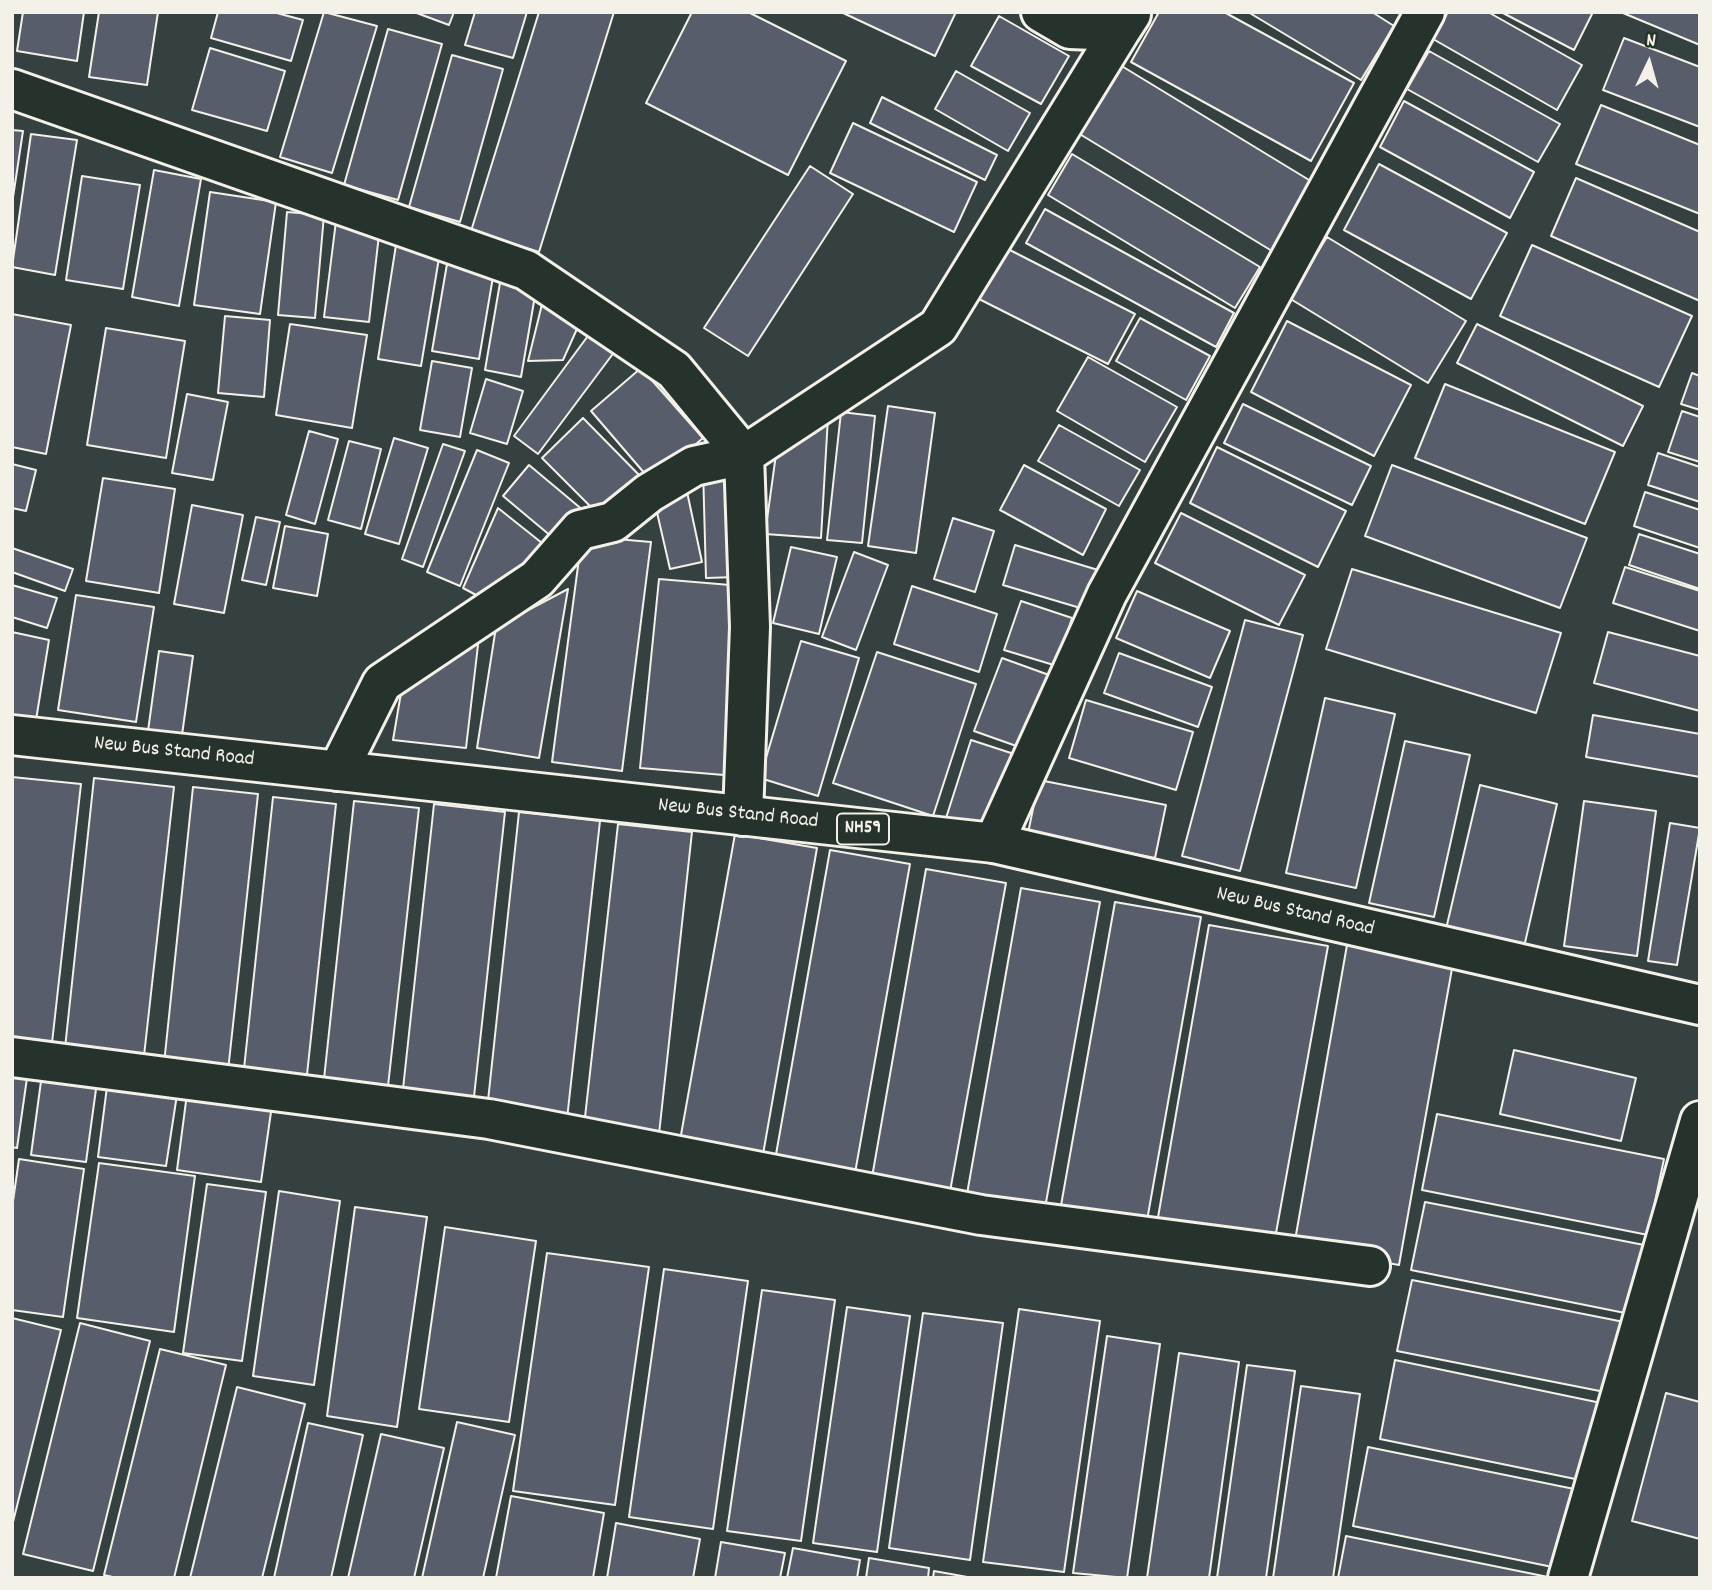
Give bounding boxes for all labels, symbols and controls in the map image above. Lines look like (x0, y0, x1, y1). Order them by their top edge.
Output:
north arrow (1614, 28, 1684, 98)
text: N (1645, 28, 1657, 55)
street label: New Bus Stand Road (93, 732, 255, 774)
street label: New Bus Stand Road (657, 794, 819, 836)
road number: NH59 (837, 814, 889, 844)
street label: New Bus Stand Road (1214, 883, 1376, 943)

